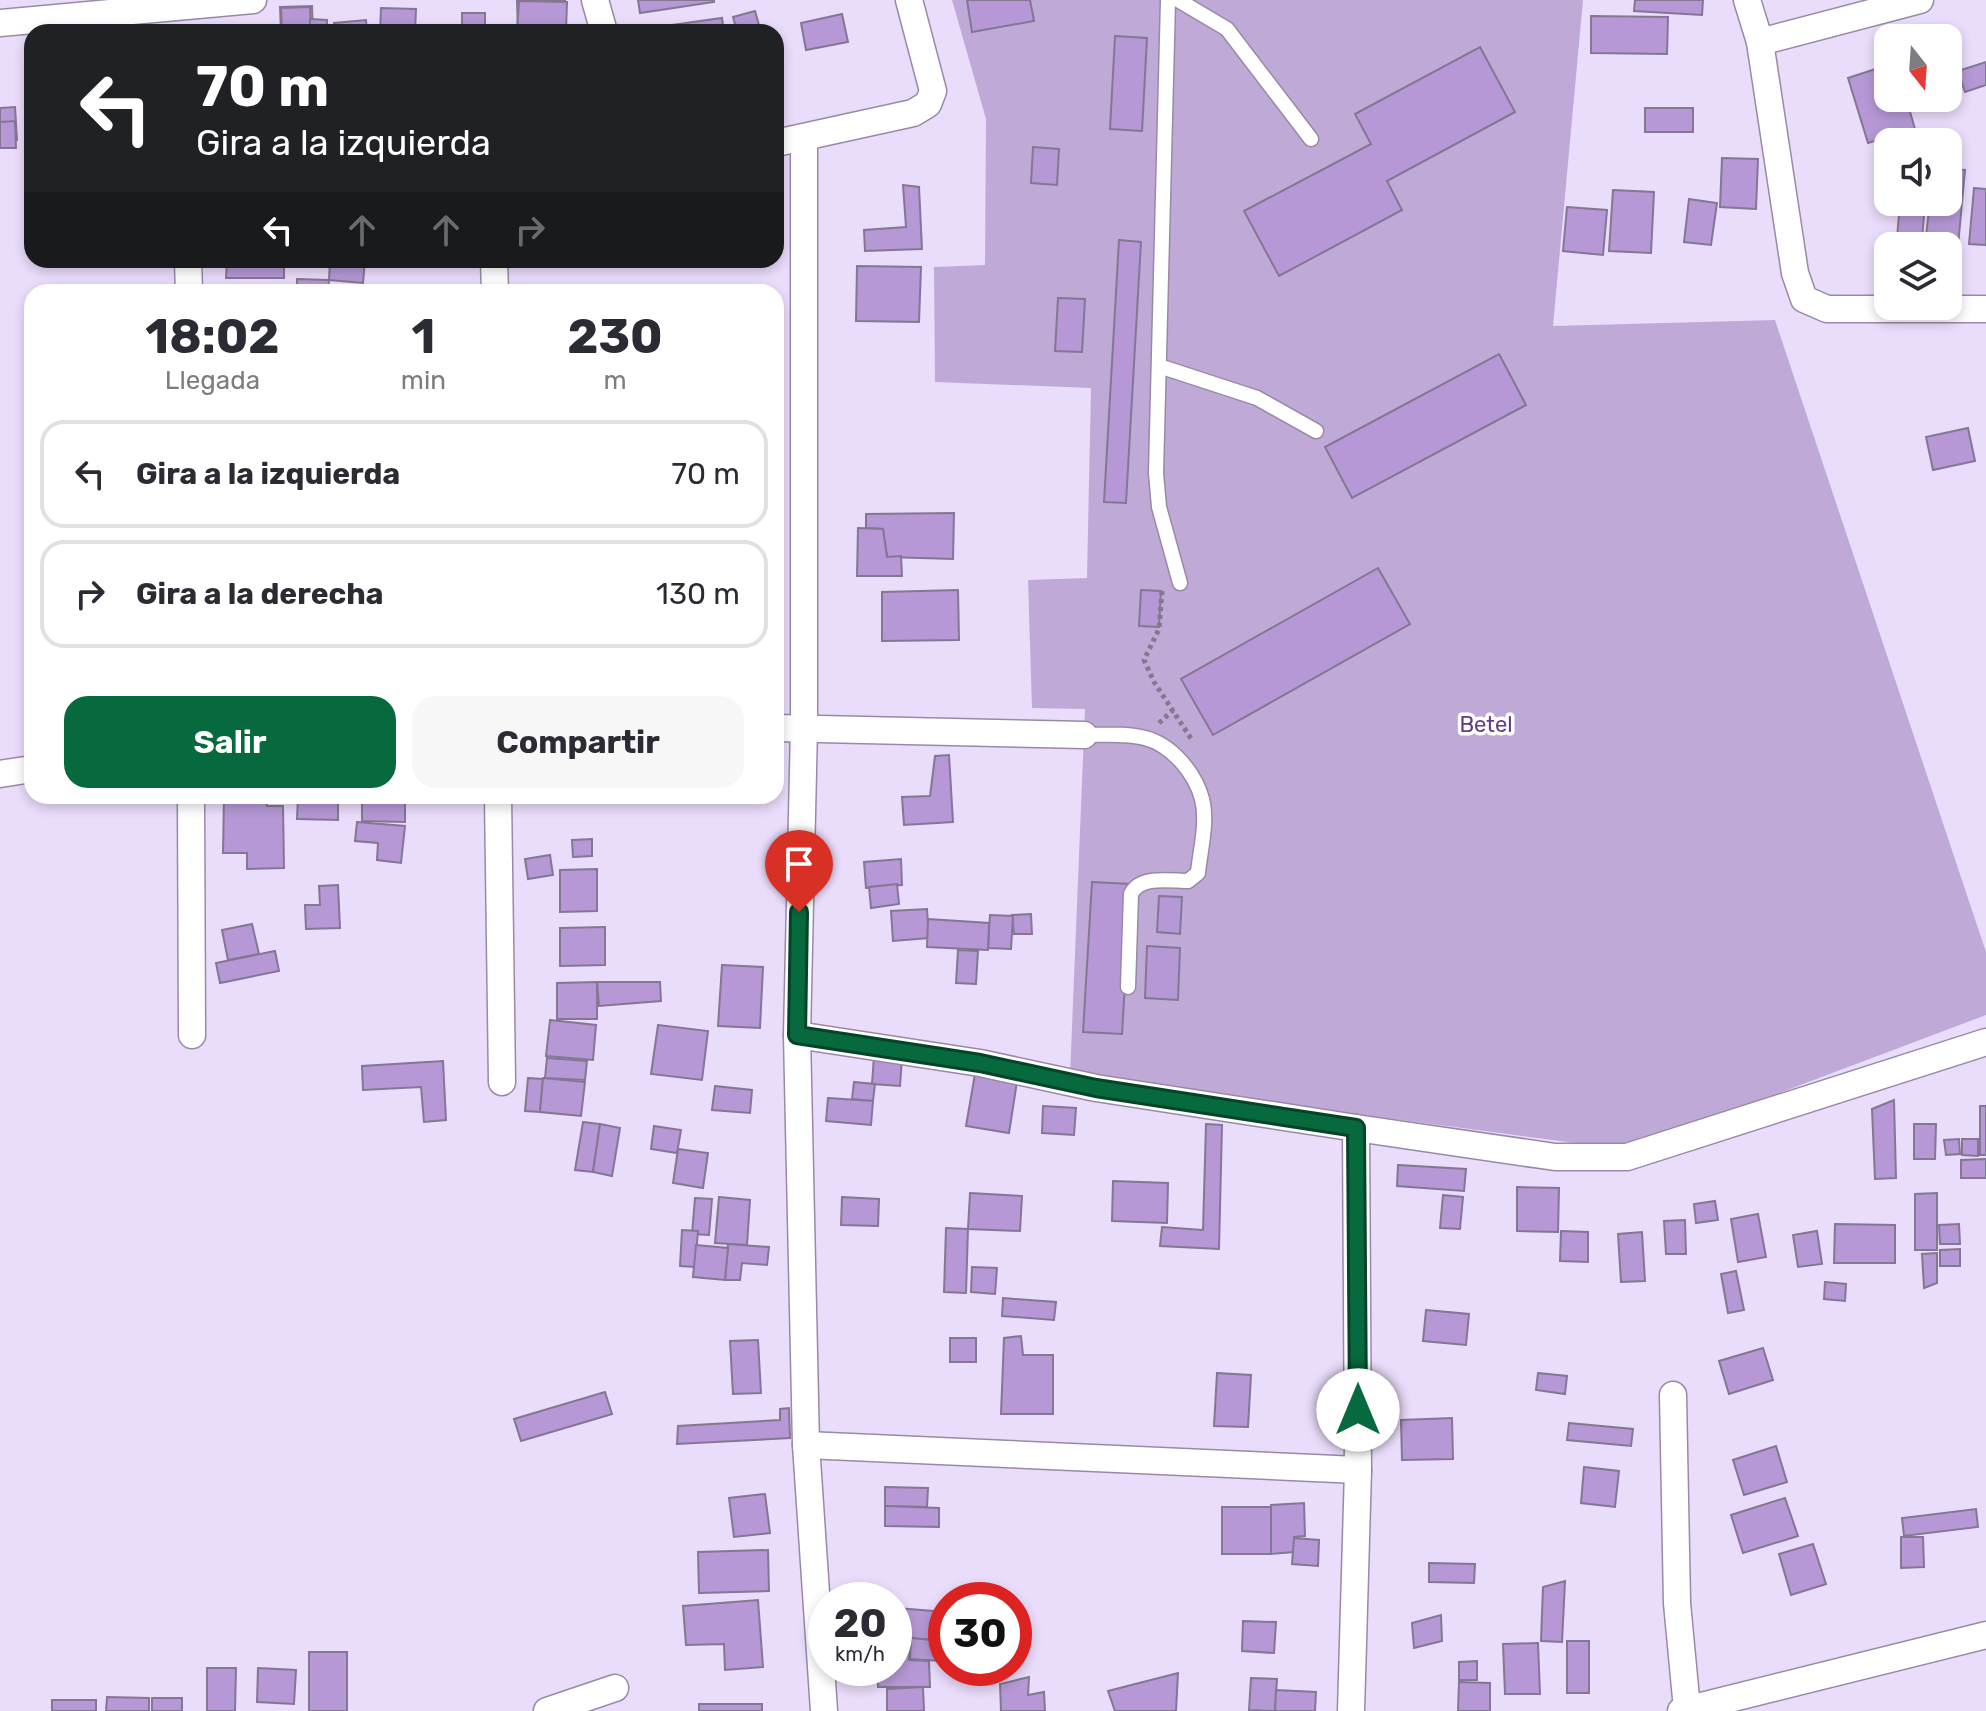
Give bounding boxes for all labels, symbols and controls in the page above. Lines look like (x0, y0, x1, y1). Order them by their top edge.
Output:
north arrow (1874, 24, 1962, 112)
map controls (1874, 24, 1962, 320)
text: 70 m (196, 54, 329, 120)
icon: left (64, 56, 168, 160)
text: Gira a la izquierda (196, 121, 491, 164)
button: sound (1874, 128, 1962, 216)
icon: left (256, 208, 300, 252)
icon: ahead (340, 208, 384, 252)
icon: ahead (424, 208, 468, 252)
icon: right (508, 208, 552, 252)
button: layers (1874, 232, 1962, 320)
text: 18:02 (145, 308, 280, 365)
text: 1 (411, 308, 435, 365)
text: 230 (567, 308, 663, 365)
text: Llegada (165, 365, 260, 396)
text: min (401, 365, 446, 396)
text: m (603, 365, 627, 396)
icon: left (68, 452, 112, 496)
text: Gira a la izquierda (136, 456, 400, 492)
text: 70 m (672, 456, 740, 492)
icon: right (68, 572, 112, 616)
text: Gira a la derecha (136, 576, 383, 612)
text: 130 m (656, 576, 740, 612)
button: Salir (64, 696, 396, 788)
button: Compartir (412, 696, 744, 788)
park label: Betel (1459, 711, 1513, 738)
pin (765, 830, 833, 912)
icon: arrive (777, 842, 821, 886)
position arrow (1316, 1368, 1400, 1452)
speed limit sign: 30 (928, 1582, 1032, 1686)
text: 20 (833, 1600, 887, 1647)
text: km/h (835, 1642, 885, 1666)

